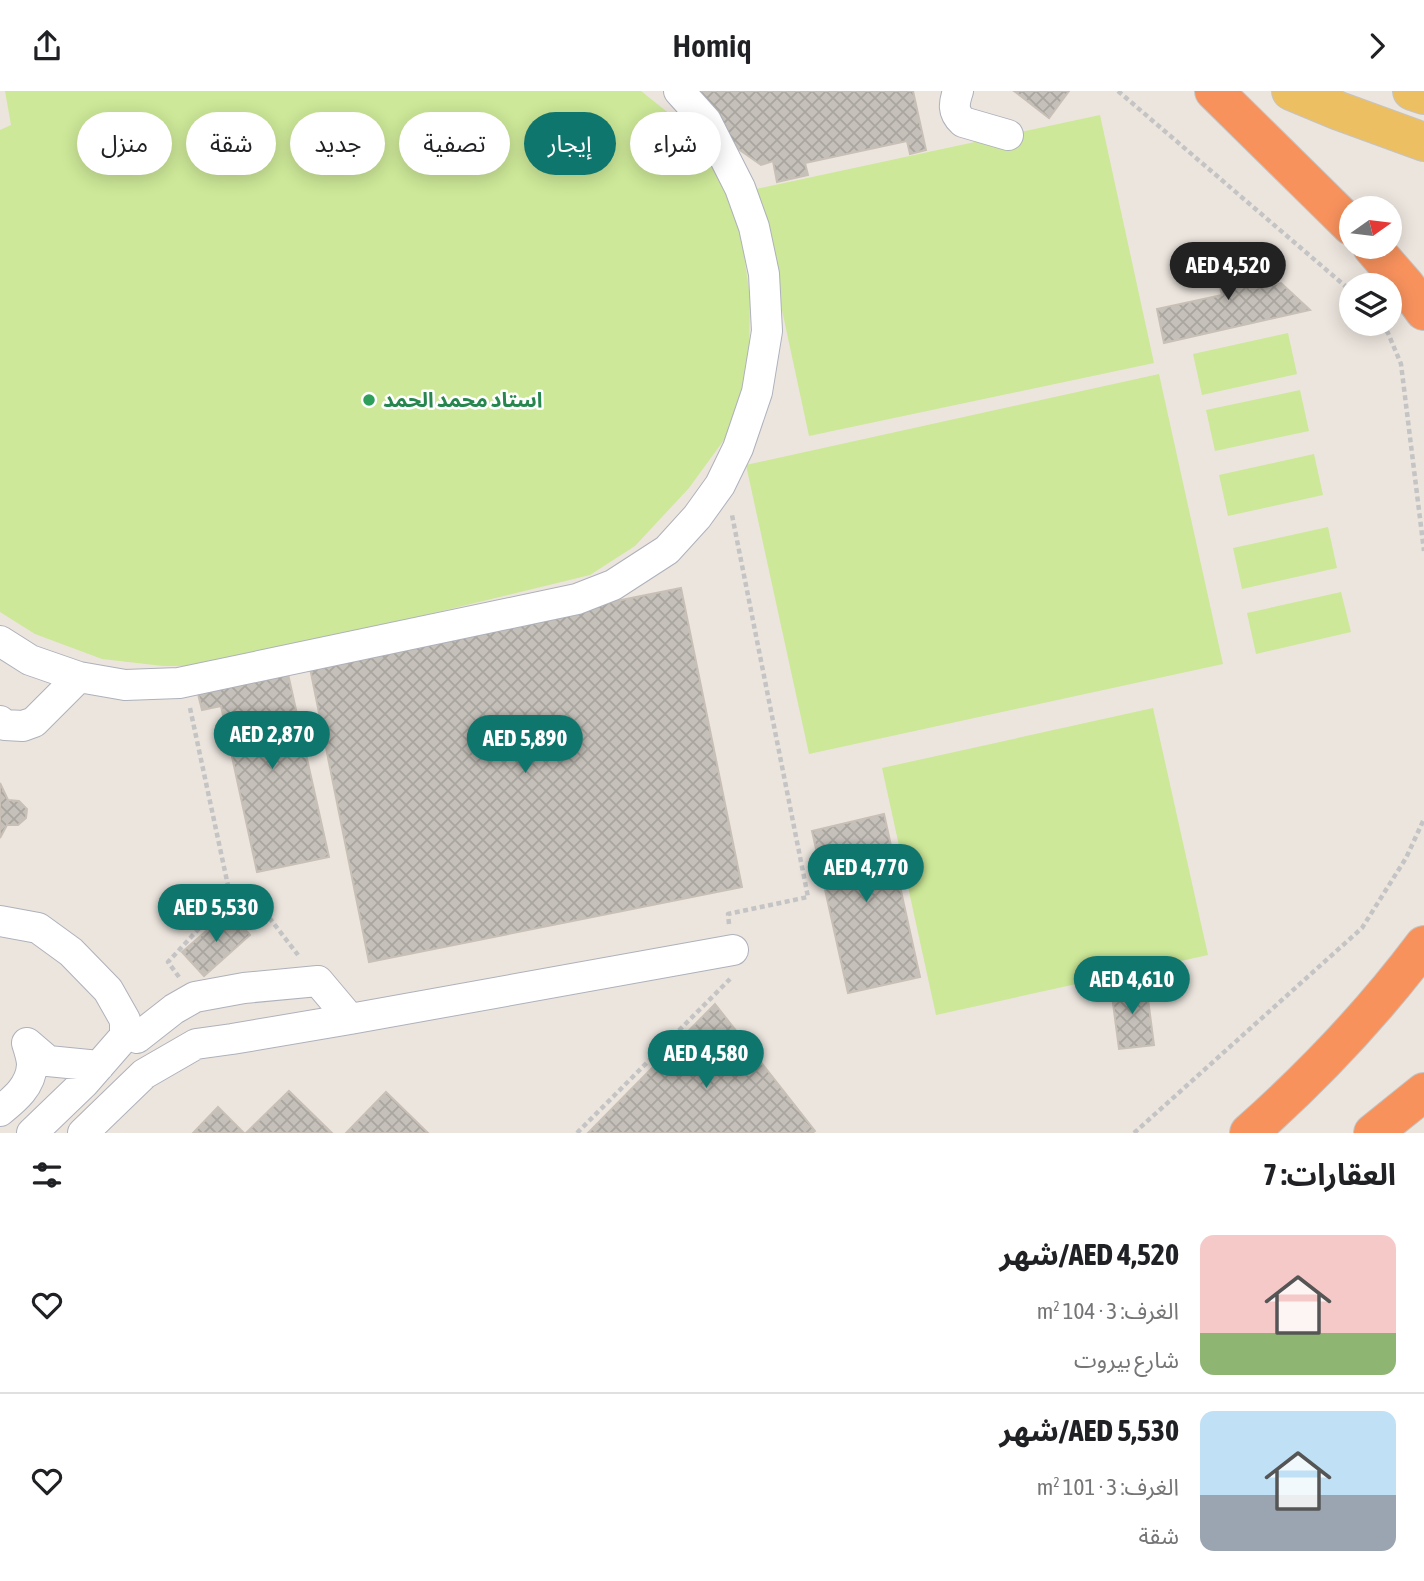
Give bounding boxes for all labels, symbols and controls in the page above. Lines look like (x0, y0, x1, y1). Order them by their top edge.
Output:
icon: share (28, 27, 66, 65)
text: Homiq (672, 27, 752, 64)
icon: forward (1358, 27, 1396, 65)
chip: منزل (77, 112, 172, 175)
chip: شقة (186, 112, 276, 175)
chip: جديد (290, 112, 385, 175)
chip: تصفية (399, 112, 510, 175)
chip: إيجار (524, 112, 616, 175)
chip: شراء (630, 112, 721, 175)
north arrow (1339, 196, 1402, 259)
map controls (1339, 196, 1402, 336)
pin: AED 4,520 (1148, 243, 1308, 302)
text: AED 4,520 (1186, 252, 1270, 278)
button: layers (1339, 273, 1402, 336)
place label: استاد محمد الحمد (383, 387, 542, 411)
marker: استاد محمد الحمد (361, 392, 377, 408)
pin: AED 2,870 (192, 711, 352, 771)
pin: AED 5,890 (445, 715, 605, 775)
text: AED 2,870 (230, 721, 314, 747)
text: AED 5,890 (483, 725, 567, 751)
pin: AED 4,770 (786, 845, 946, 904)
text: AED 4,770 (824, 854, 908, 880)
pin: AED 5,530 (136, 885, 296, 944)
text: AED 5,530 (174, 894, 258, 920)
pin: AED 4,610 (1052, 957, 1212, 1016)
text: AED 4,610 (1090, 966, 1174, 992)
pin: AED 4,580 (626, 1031, 786, 1090)
text: AED 4,580 (664, 1040, 748, 1066)
icon: filters (28, 1156, 66, 1194)
text: العقارات: 7 (1263, 1157, 1396, 1191)
text: AED 4,520/شهر (1000, 1237, 1179, 1271)
icon: home (1256, 1263, 1340, 1347)
icon: heart (28, 1286, 66, 1324)
text: الغرف: 3 · 104 m² (1037, 1298, 1179, 1324)
text: شارع بيروت (1074, 1347, 1179, 1373)
text: AED 5,530/شهر (1000, 1413, 1179, 1447)
icon: home (1256, 1439, 1340, 1523)
icon: heart (28, 1462, 66, 1500)
text: الغرف: 3 · 101 m² (1037, 1474, 1179, 1500)
text: شقة (1138, 1523, 1179, 1549)

